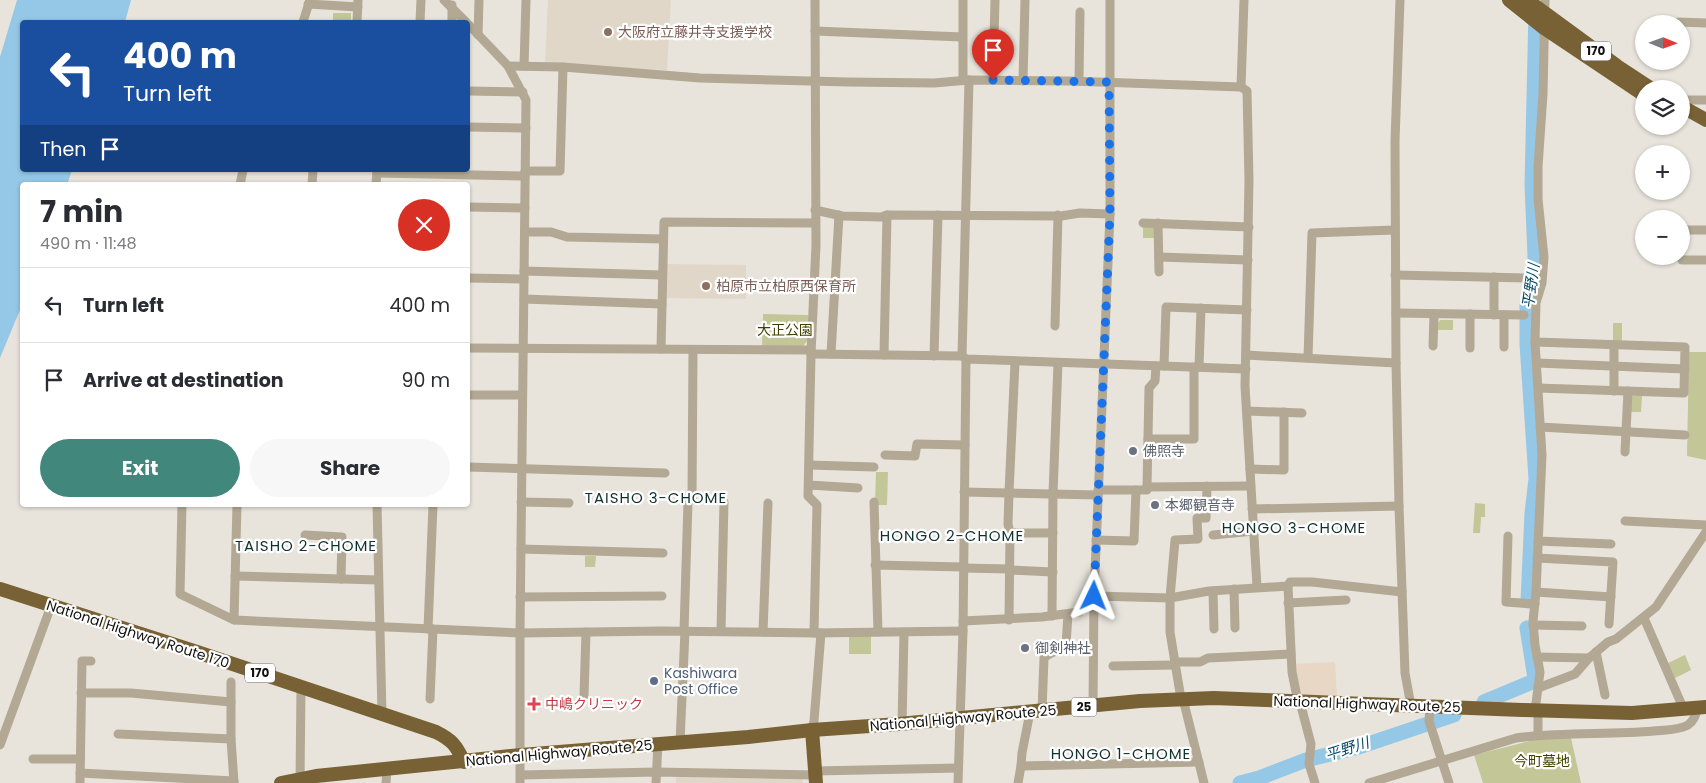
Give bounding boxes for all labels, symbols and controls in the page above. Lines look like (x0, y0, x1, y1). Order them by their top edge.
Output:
north arrow (1635, 15, 1690, 70)
map controls (1635, 15, 1690, 265)
place label: 大阪府立藤井寺支援学校 (618, 22, 772, 42)
marker: 大阪府立藤井寺支援学校 (602, 26, 614, 38)
pin (972, 29, 1014, 80)
text: 400 m (123, 31, 237, 80)
icon: arrive (979, 36, 1007, 64)
icon: left (40, 40, 105, 105)
road number: 170 (1581, 41, 1611, 60)
text: Turn left (123, 78, 211, 109)
button: layers (1635, 80, 1690, 135)
icon: arrive (96, 135, 124, 163)
text: Then (40, 136, 86, 163)
button: + (1635, 145, 1690, 200)
text: 7 min (40, 190, 123, 233)
button: close (398, 199, 450, 251)
button: − (1635, 210, 1690, 265)
text: 490 m · 11:48 (40, 232, 137, 255)
water label: 平野川 (1517, 260, 1544, 310)
place label: 柏原市立柏原西保育所 (716, 276, 856, 296)
marker: 柏原市立柏原西保育所 (700, 280, 712, 292)
icon: left (40, 291, 68, 319)
text: Turn left (83, 292, 164, 319)
text: 400 m (390, 292, 450, 319)
park label: 大正公園 (757, 320, 813, 340)
icon: arrive (40, 366, 68, 394)
text: Arrive at destination (83, 367, 284, 394)
text: 90 m (401, 367, 450, 394)
button: Exit (40, 439, 240, 497)
button: Share (250, 439, 450, 497)
place label: 佛照寺 (1143, 441, 1185, 461)
marker: 佛照寺 (1127, 445, 1139, 457)
district label: TAISHO 3-CHOME (585, 487, 727, 508)
place label: 本郷観音寺 (1165, 495, 1235, 515)
marker: 本郷観音寺 (1149, 499, 1161, 511)
district label: HONGO 3-CHOME (1222, 517, 1366, 538)
district label: HONGO 2-CHOME (880, 525, 1024, 546)
district label: TAISHO 2-CHOME (235, 535, 377, 556)
position arrow (1067, 569, 1119, 621)
street label: National Highway Route 170 (44, 595, 232, 673)
place label: 御剣神社 (1035, 638, 1091, 658)
marker: 御剣神社 (1019, 642, 1031, 654)
place label: Kashiwara Post Office (664, 663, 738, 699)
road number: 170 (245, 664, 275, 682)
marker: Kashiwara Post Office (648, 675, 660, 687)
street label: National Highway Route 25 (1273, 691, 1461, 717)
place label: 中嶋クリニック (545, 694, 643, 714)
marker: 中嶋クリニック (527, 697, 541, 711)
road number: 25 (1072, 698, 1096, 716)
street label: National Highway Route 25 (869, 700, 1057, 736)
water label: 平野川 (1322, 731, 1373, 765)
street label: National Highway Route 25 (465, 735, 653, 771)
district label: HONGO 1-CHOME (1051, 743, 1191, 764)
park label: 今町墓地 (1514, 751, 1570, 771)

